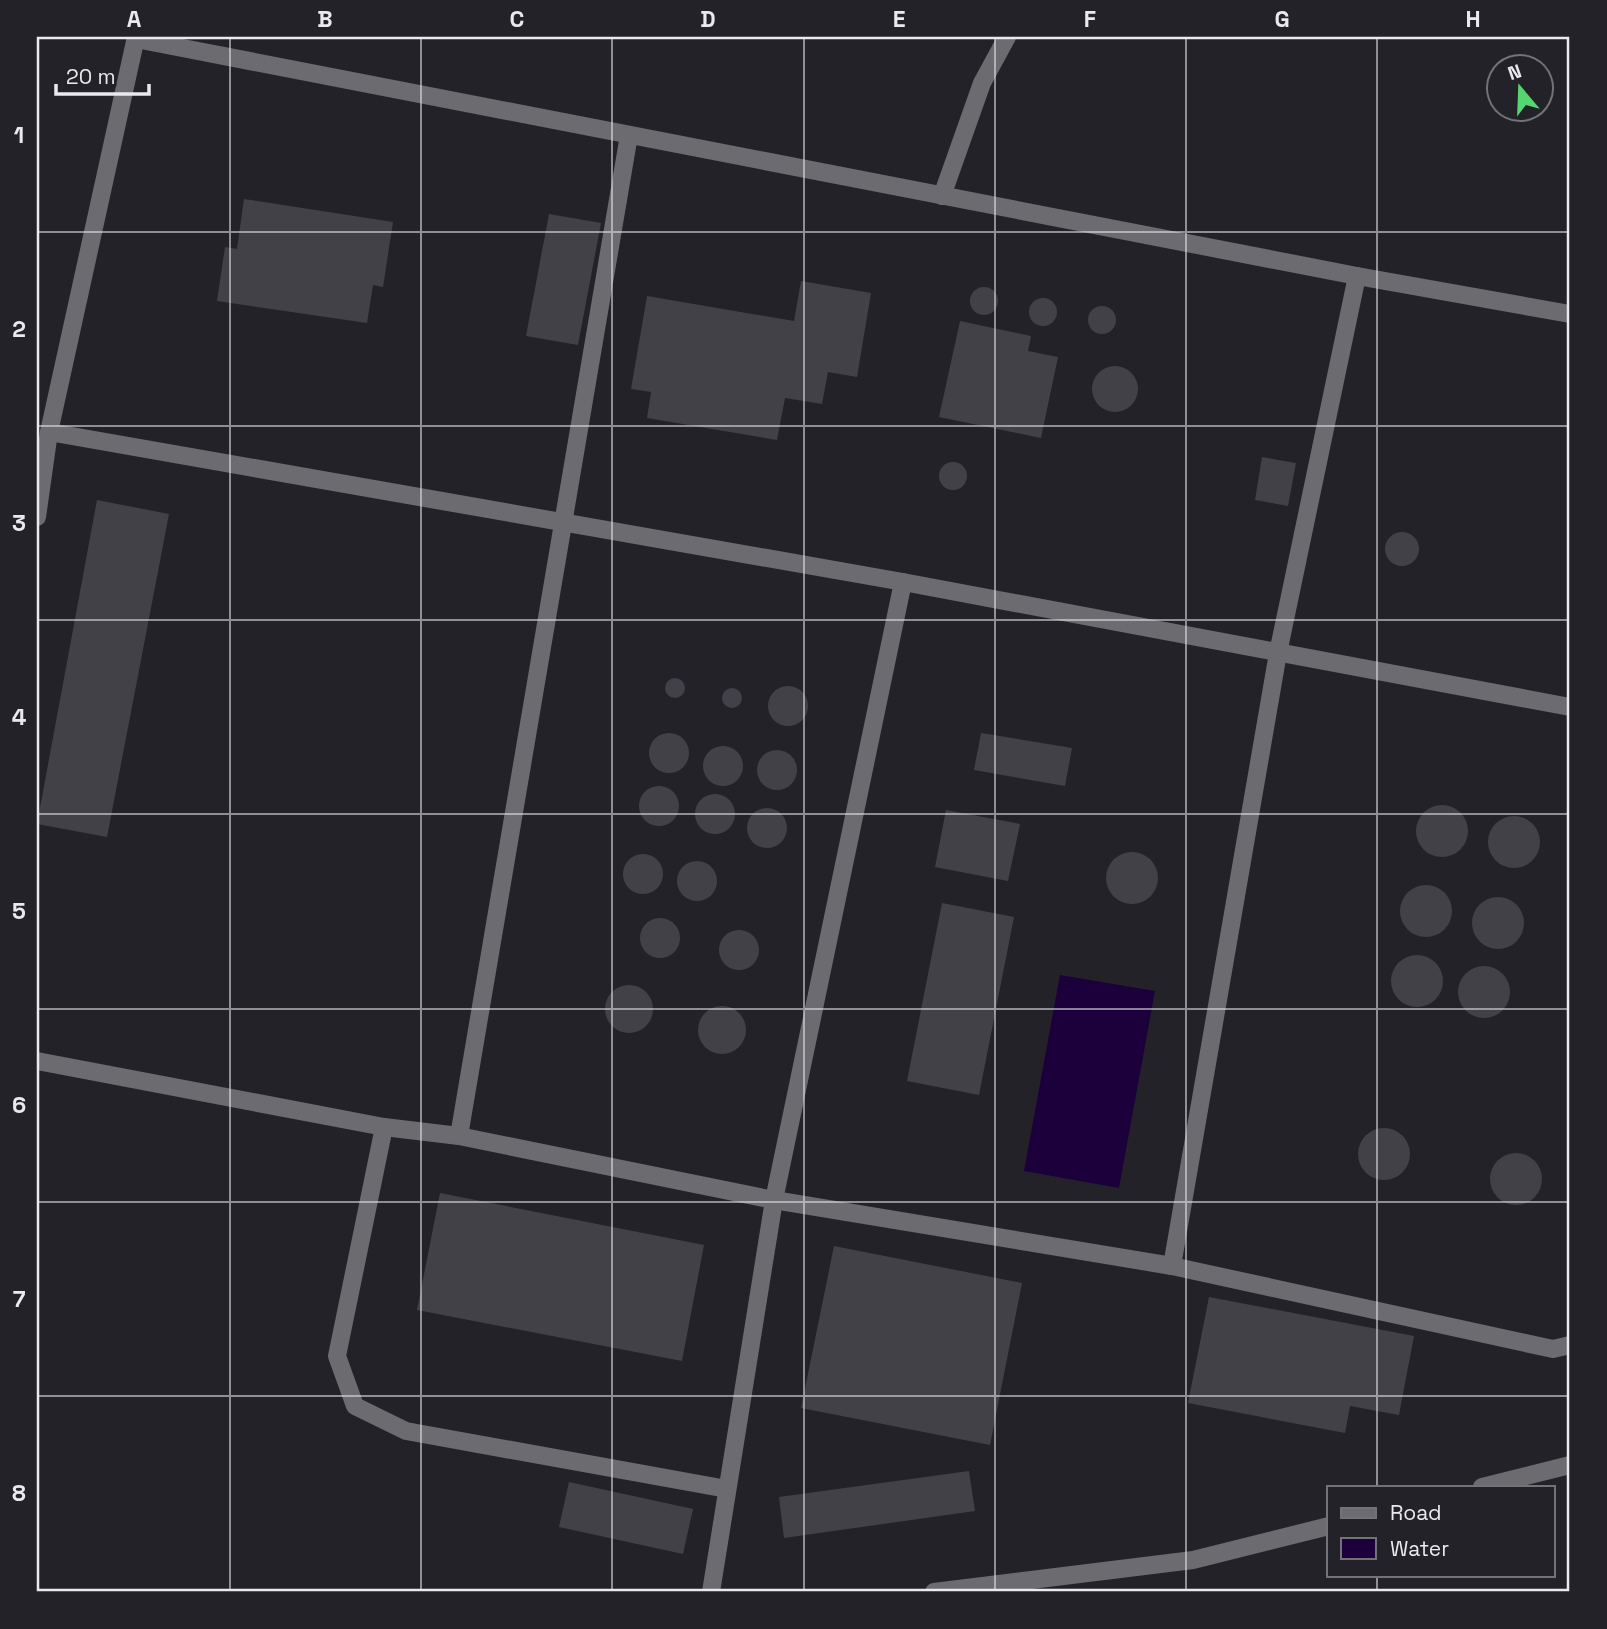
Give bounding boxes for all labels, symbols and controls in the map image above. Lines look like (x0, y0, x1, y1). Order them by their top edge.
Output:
text: A (127, 4, 142, 34)
text: B (317, 4, 333, 34)
text: C (510, 4, 524, 34)
text: D (700, 4, 716, 34)
text: E (893, 4, 905, 34)
text: F (1084, 4, 1096, 34)
text: G (1274, 4, 1290, 34)
text: H (1465, 4, 1481, 34)
scale bar (56, 52, 149, 96)
north arrow (1484, 52, 1554, 122)
text: N (1505, 59, 1525, 86)
text: 20 m (66, 63, 116, 90)
text: 1 (14, 120, 24, 150)
text: 2 (12, 314, 26, 344)
text: 3 (12, 508, 26, 538)
text: 4 (12, 702, 27, 732)
text: 5 (12, 896, 26, 926)
text: 6 (12, 1090, 26, 1120)
text: 7 (13, 1284, 26, 1314)
text: 8 (12, 1478, 26, 1508)
legend (1327, 1486, 1554, 1576)
text: Road (1390, 1499, 1442, 1526)
text: Water (1390, 1535, 1449, 1562)

